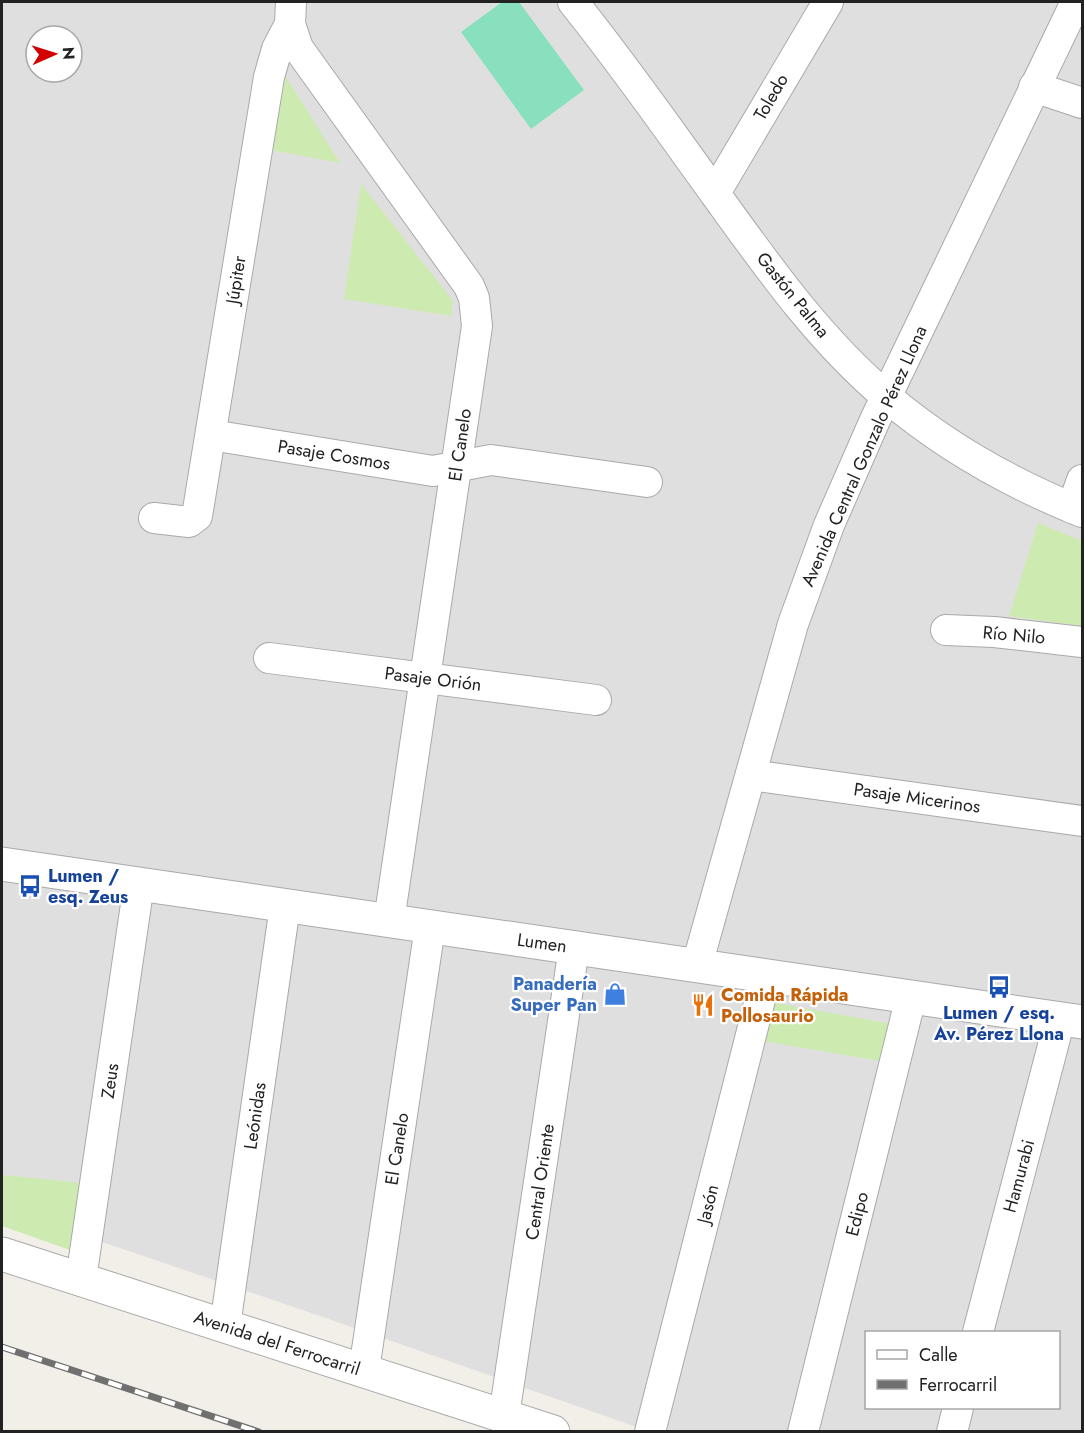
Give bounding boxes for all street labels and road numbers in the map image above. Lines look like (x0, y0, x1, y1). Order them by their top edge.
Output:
street label: Toledo (747, 69, 795, 125)
street label: Gastón Palma (750, 247, 836, 343)
street label: Júpiter (219, 253, 253, 308)
street label: Avenida Central Gonzalo Pérez Llona (795, 321, 933, 591)
street label: El Canelo (442, 407, 478, 483)
street label: Pasaje Cosmos (276, 433, 392, 477)
street label: Río Nilo (982, 619, 1046, 651)
street label: Pasaje Orión (383, 660, 483, 698)
street label: Pasaje Micerinos (852, 776, 982, 820)
street label: Lumen (515, 927, 569, 959)
street label: Zeus (95, 1062, 125, 1100)
street label: Leónidas (237, 1081, 273, 1151)
street label: El Canelo (378, 1111, 416, 1187)
street label: Central Oriente (519, 1122, 561, 1242)
street label: Hamurabi (997, 1137, 1041, 1215)
street label: Jasón (690, 1182, 725, 1228)
street label: Edipo (839, 1189, 875, 1239)
street label: Avenida del Ferrocarril (190, 1304, 364, 1382)

